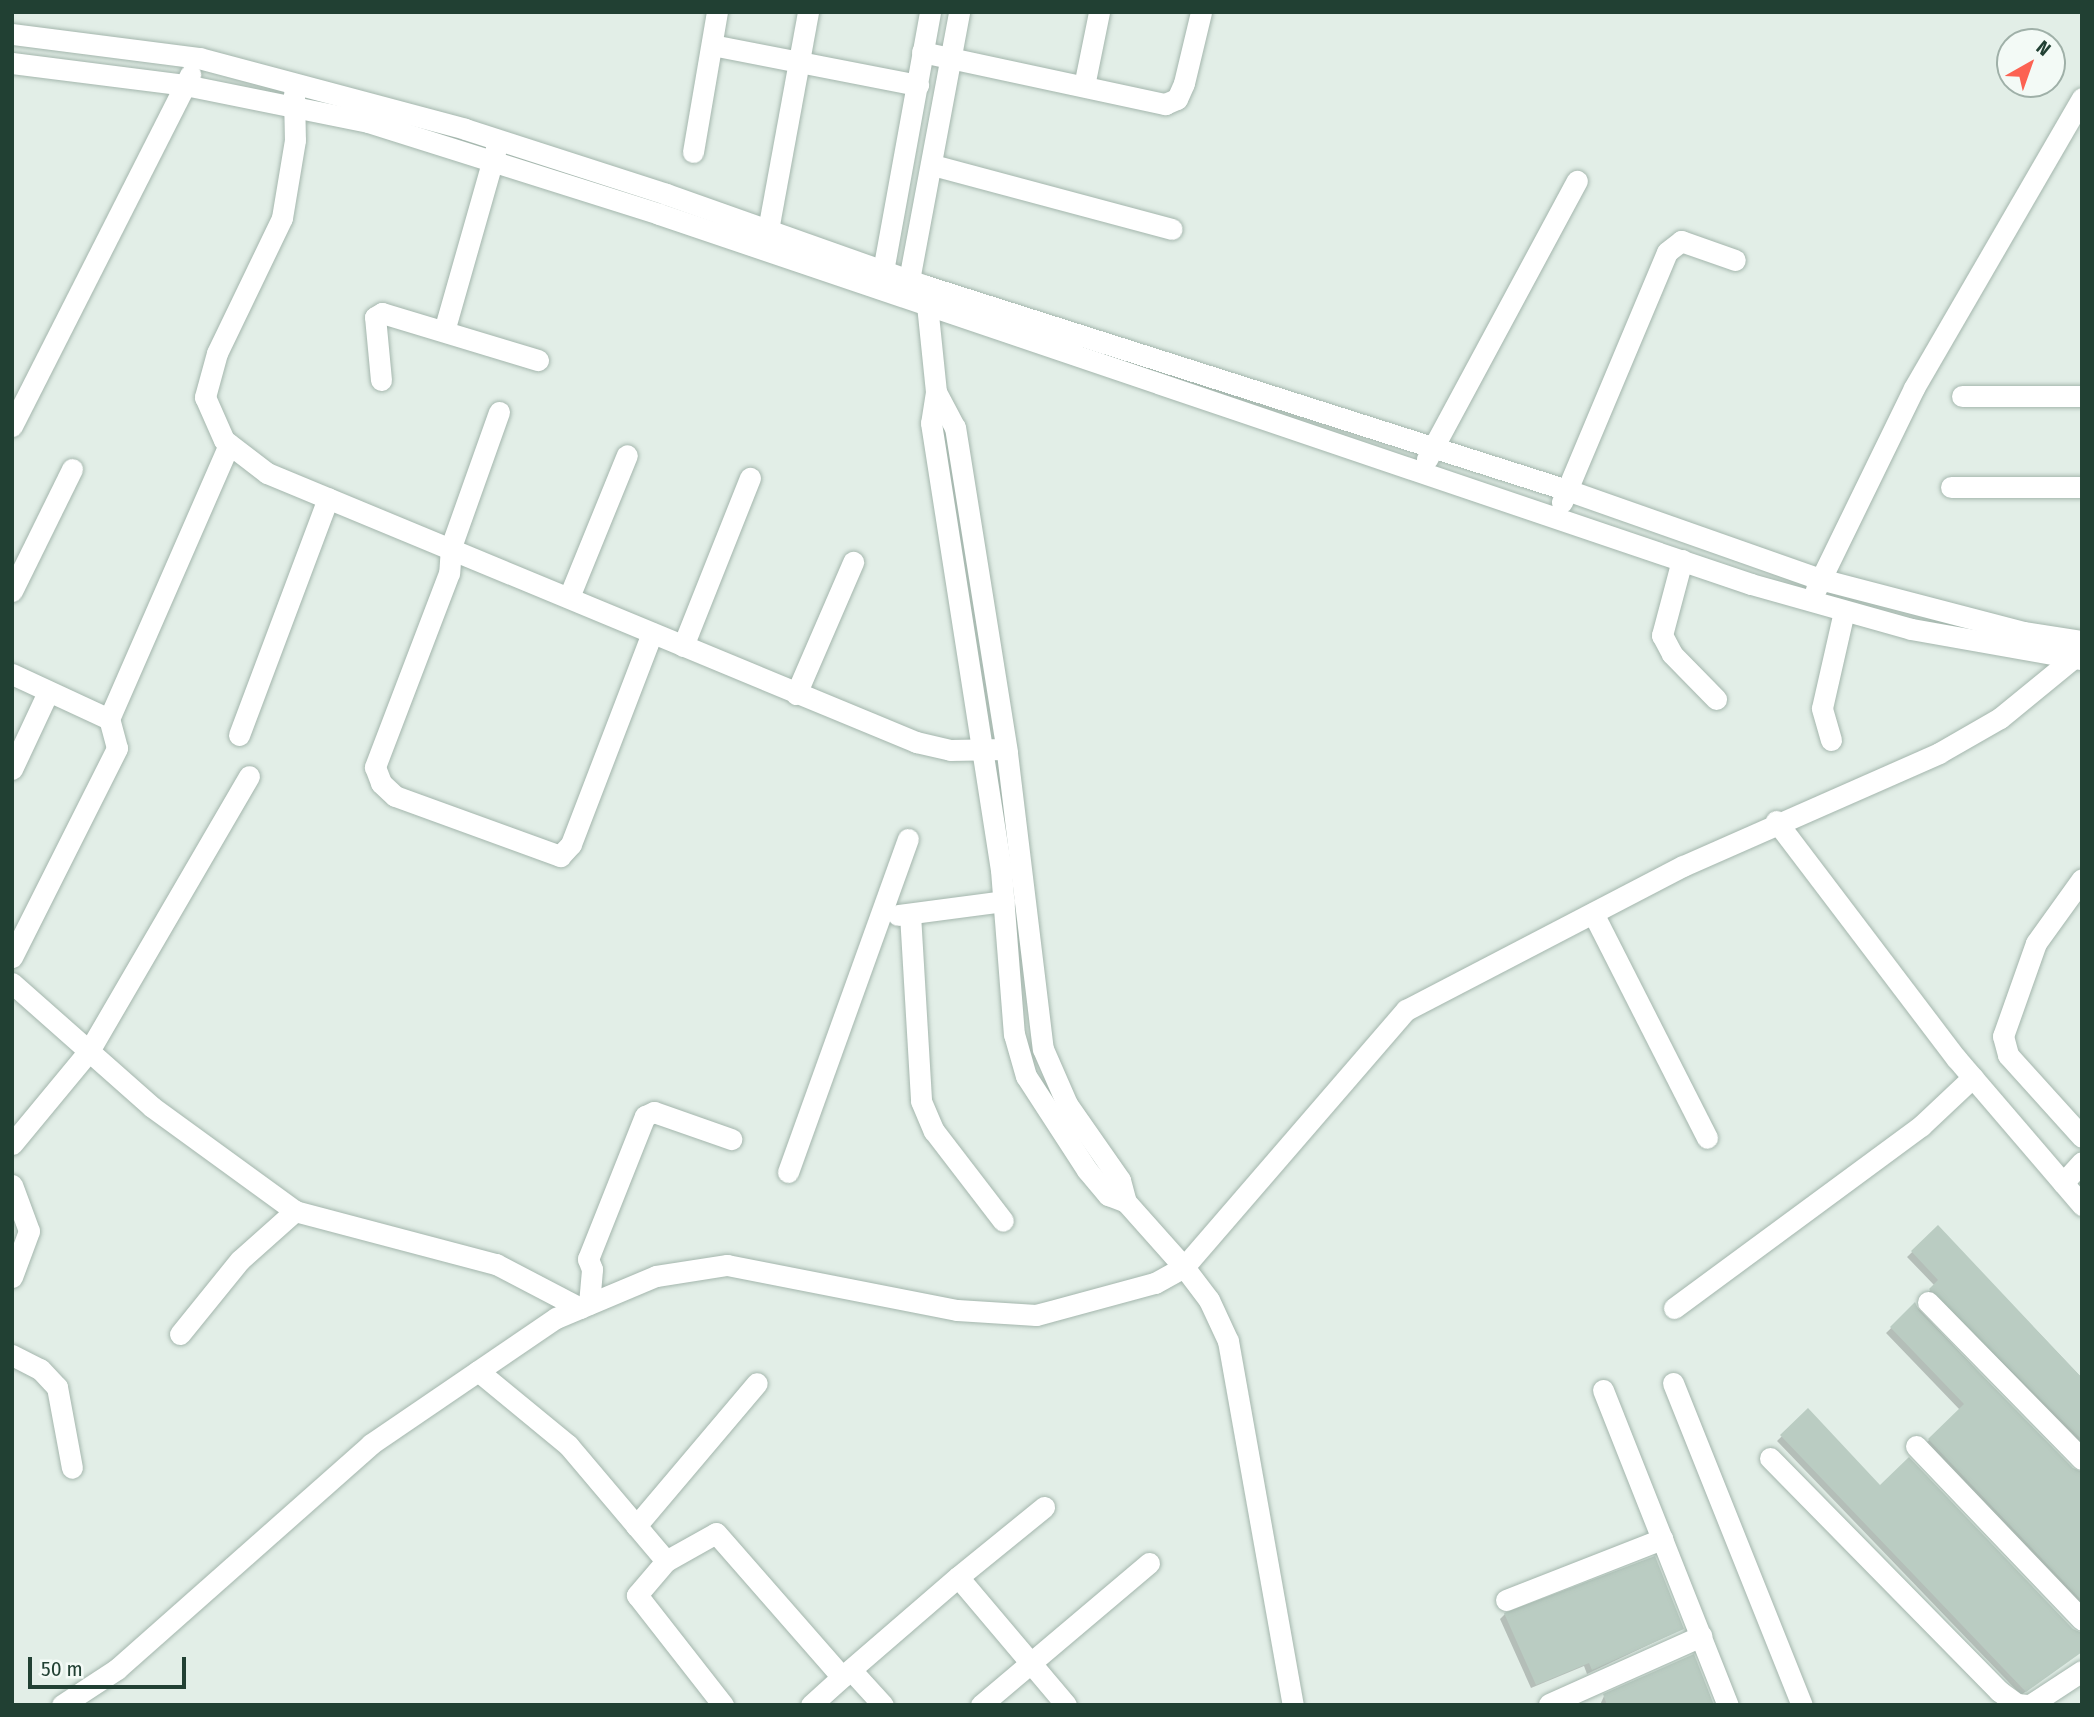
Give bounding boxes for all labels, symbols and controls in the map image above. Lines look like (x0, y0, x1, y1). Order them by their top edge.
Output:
north arrow (1996, 28, 2066, 98)
text: N (2032, 36, 2055, 61)
scale bar (32, 1644, 189, 1688)
text: 50 m (41, 1656, 83, 1682)

